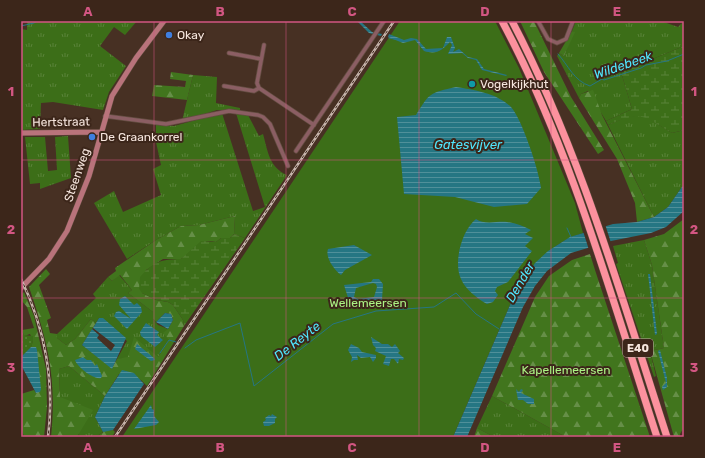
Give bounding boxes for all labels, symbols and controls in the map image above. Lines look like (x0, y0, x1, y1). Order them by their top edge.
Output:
text: A (83, 4, 93, 19)
text: B (215, 4, 225, 19)
text: C (347, 4, 357, 19)
text: D (480, 4, 490, 19)
text: E (613, 4, 621, 19)
place label: Okay (177, 28, 205, 42)
marker: Okay (164, 30, 174, 40)
water label: Wildebeek (592, 48, 654, 82)
place label: Vogelkijkhut (480, 77, 549, 91)
marker: Vogelkijkhut (467, 79, 477, 89)
text: 1 (8, 84, 14, 99)
text: 1 (691, 84, 697, 99)
street label: Hertstraat (32, 114, 90, 130)
place label: De Graankorrel (100, 130, 183, 144)
marker: De Graankorrel (87, 132, 97, 142)
water label: Gatesvijver (434, 137, 503, 152)
street label: Steenweg (61, 146, 93, 204)
text: 2 (7, 222, 15, 237)
text: 2 (690, 222, 698, 237)
water label: Dender (502, 258, 538, 305)
park label: Wellemeersen (329, 296, 407, 310)
water label: De Reyte (271, 318, 323, 364)
road number: E40 (623, 339, 653, 357)
text: 3 (7, 360, 16, 375)
text: 3 (690, 360, 699, 375)
park label: Kapellemeersen (522, 363, 610, 377)
text: A (83, 440, 93, 455)
text: B (215, 440, 225, 455)
text: C (347, 440, 357, 455)
text: D (480, 440, 490, 455)
text: E (613, 440, 621, 455)

